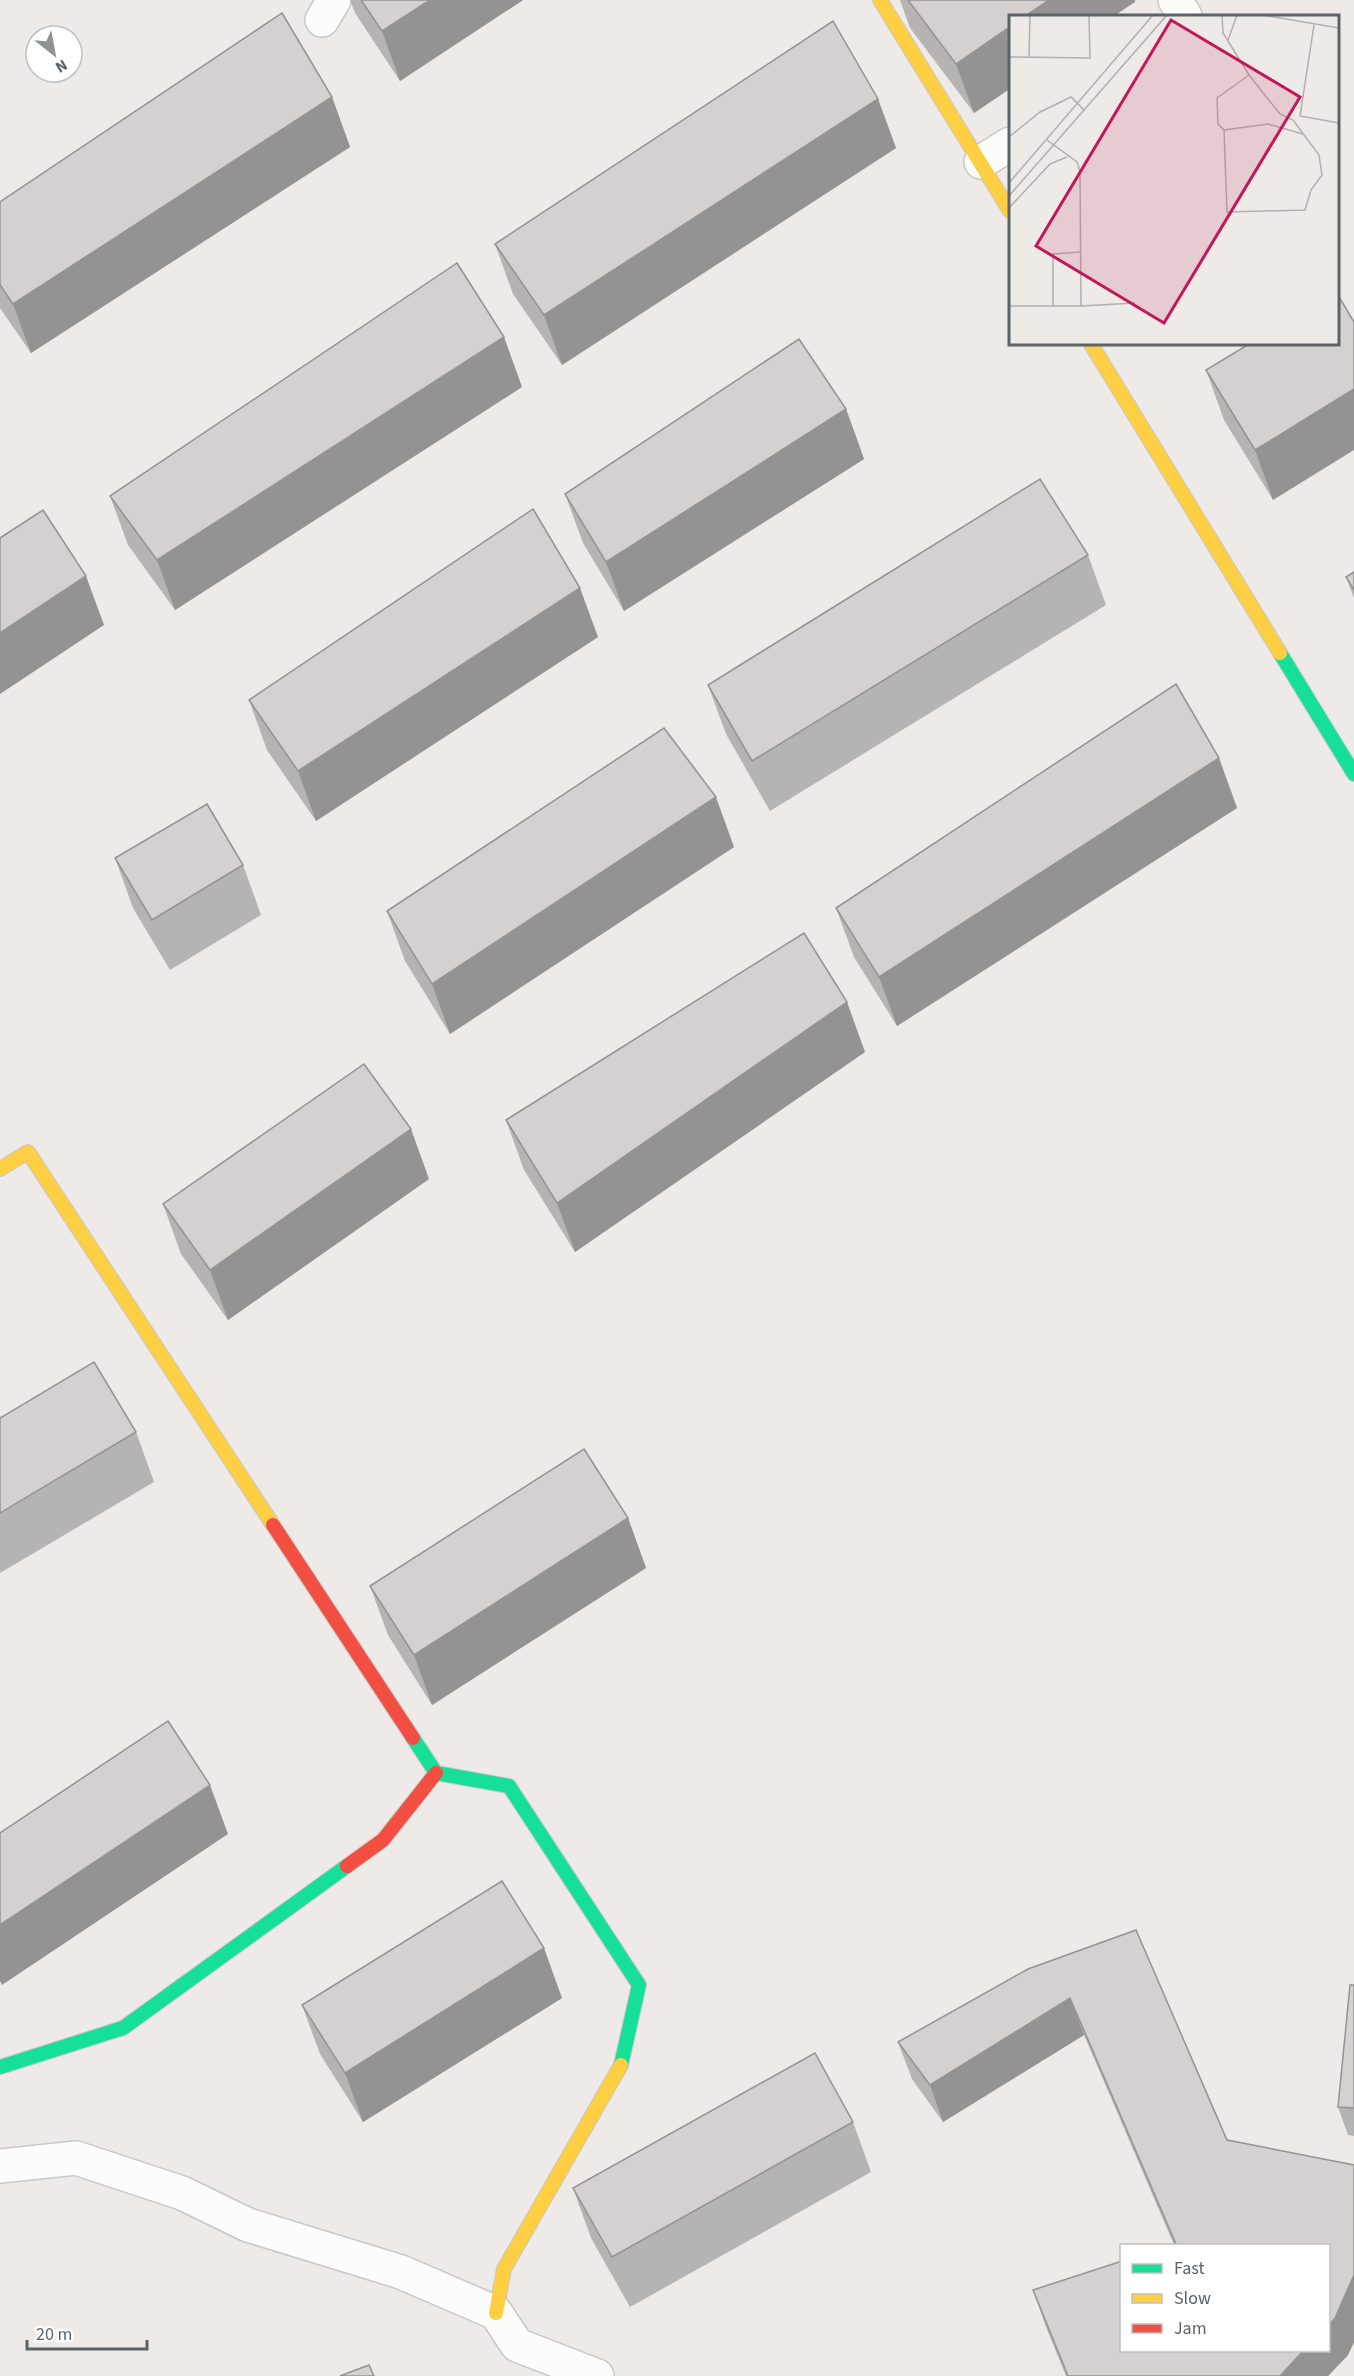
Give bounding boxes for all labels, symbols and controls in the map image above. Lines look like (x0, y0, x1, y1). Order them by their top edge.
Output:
inset map (1009, 15, 1339, 345)
north arrow (24, 24, 84, 84)
text: N (51, 54, 71, 78)
legend (1120, 2244, 1330, 2352)
text: Fast (1174, 2256, 1205, 2281)
text: Slow (1174, 2286, 1211, 2311)
scale bar (27, 2313, 147, 2351)
text: Jam (1174, 2316, 1207, 2341)
text: 20 m (36, 2322, 72, 2347)

